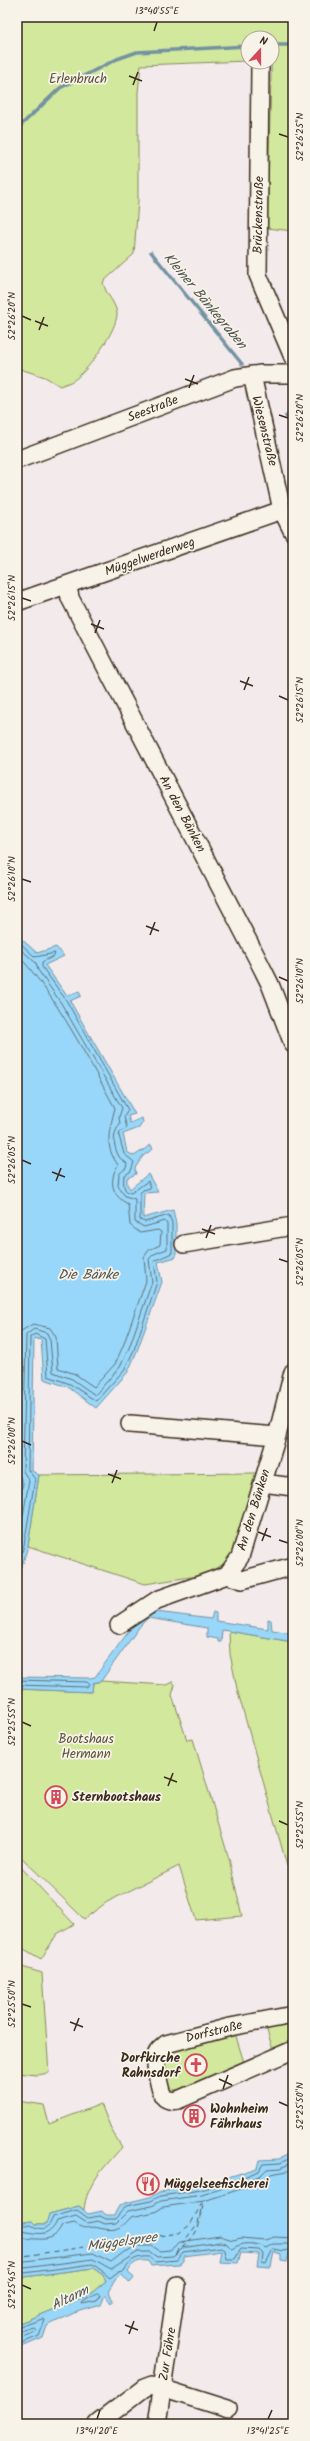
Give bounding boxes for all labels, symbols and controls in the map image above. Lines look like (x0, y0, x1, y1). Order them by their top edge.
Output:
text: 13°40'55"E (135, 3, 180, 19)
north arrow (240, 30, 280, 70)
text: N (257, 32, 270, 51)
park label: Erlenbruch (49, 69, 107, 90)
text: 52°26'25"N (292, 112, 308, 161)
street label: Brückenstraße (248, 176, 270, 254)
water label: Kleiner Bänkegraben (158, 248, 253, 355)
text: 52°26'20"N (4, 292, 20, 340)
street label: Seestraße (124, 390, 182, 428)
street label: Wiesenstraße (245, 394, 283, 469)
text: 52°26'20"N (292, 394, 308, 442)
street label: Müggelwerderweg (102, 532, 198, 582)
text: 52°26'15"N (4, 575, 20, 621)
text: 52°26'15"N (292, 677, 308, 723)
street label: An den Bänken (153, 772, 211, 856)
text: 52°26'10"N (4, 856, 20, 902)
text: 52°26'10"N (292, 958, 308, 1004)
text: 52°26'05"N (4, 1136, 20, 1184)
text: 52°26'05"N (292, 1238, 308, 1286)
water label: Die Bänke (58, 1264, 120, 1286)
text: 52°26'00"N (4, 1417, 20, 1465)
street label: An den Bänken (232, 1466, 276, 1554)
text: 52°26'00"N (292, 1519, 308, 1567)
text: 52°25'55"N (4, 1698, 20, 1746)
park label: Bootshaus Hermann (58, 1729, 114, 1765)
building icon: Sternbootshaus (43, 1784, 69, 1810)
place label: Sternbootshaus (72, 1787, 161, 1808)
text: 52°25'55"N (292, 1801, 308, 1849)
text: 52°25'50"N (4, 1980, 20, 2028)
street label: Dorfstraße (183, 2015, 245, 2049)
place label: Dorfkirche Rahnsdorf (121, 2048, 181, 2084)
church icon: Dorfkirche Rahnsdorf (183, 2052, 209, 2078)
text: 52°25'50"N (292, 2082, 308, 2130)
place label: Wohnheim Fährhaus (210, 2099, 269, 2135)
building icon: Wohnheim Fährhaus (181, 2103, 207, 2129)
restaurant icon: Müggelseefischerei (135, 2171, 161, 2197)
place label: Müggelseefischerei (164, 2174, 269, 2195)
water label: Müggelspree (85, 2226, 160, 2258)
text: 52°25'45"N (4, 2261, 20, 2309)
water label: Altarm (47, 2279, 94, 2317)
street label: Zur Fähre (153, 2326, 183, 2382)
text: 13°41'20"E (76, 2423, 119, 2439)
text: 13°41'25"E (247, 2423, 290, 2439)

